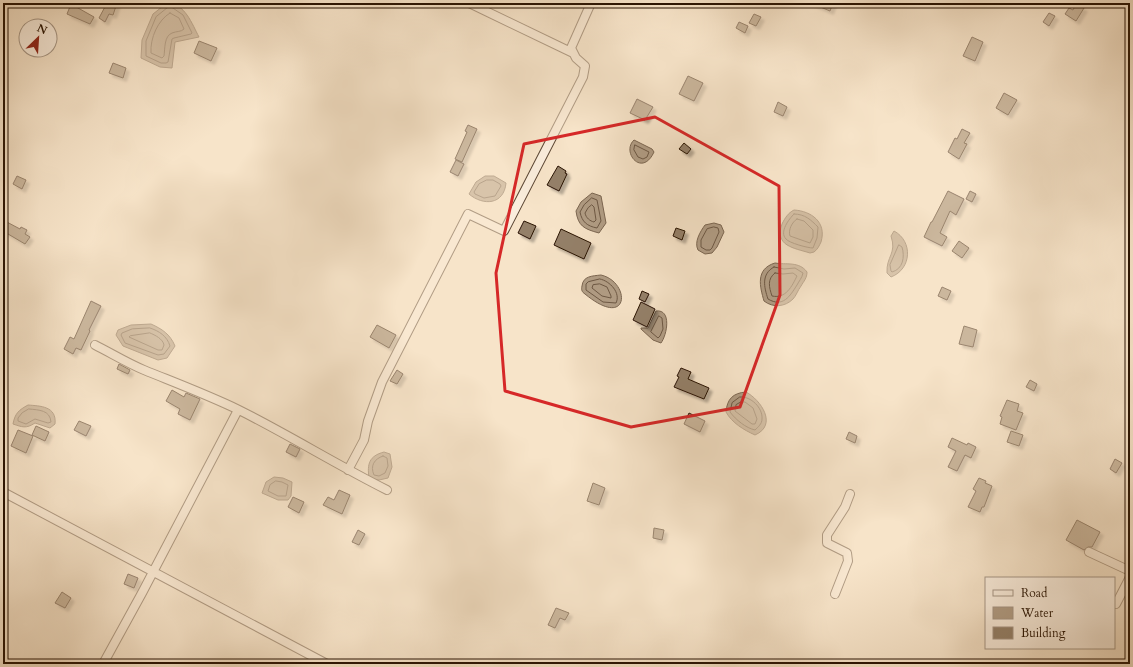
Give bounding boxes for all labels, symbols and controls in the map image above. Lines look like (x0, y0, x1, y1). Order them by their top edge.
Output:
north arrow (18, 18, 58, 58)
text: N (35, 21, 50, 38)
legend (985, 577, 1115, 649)
text: Road (1021, 585, 1048, 601)
text: Water (1020, 605, 1054, 621)
text: Building (1021, 625, 1066, 641)

